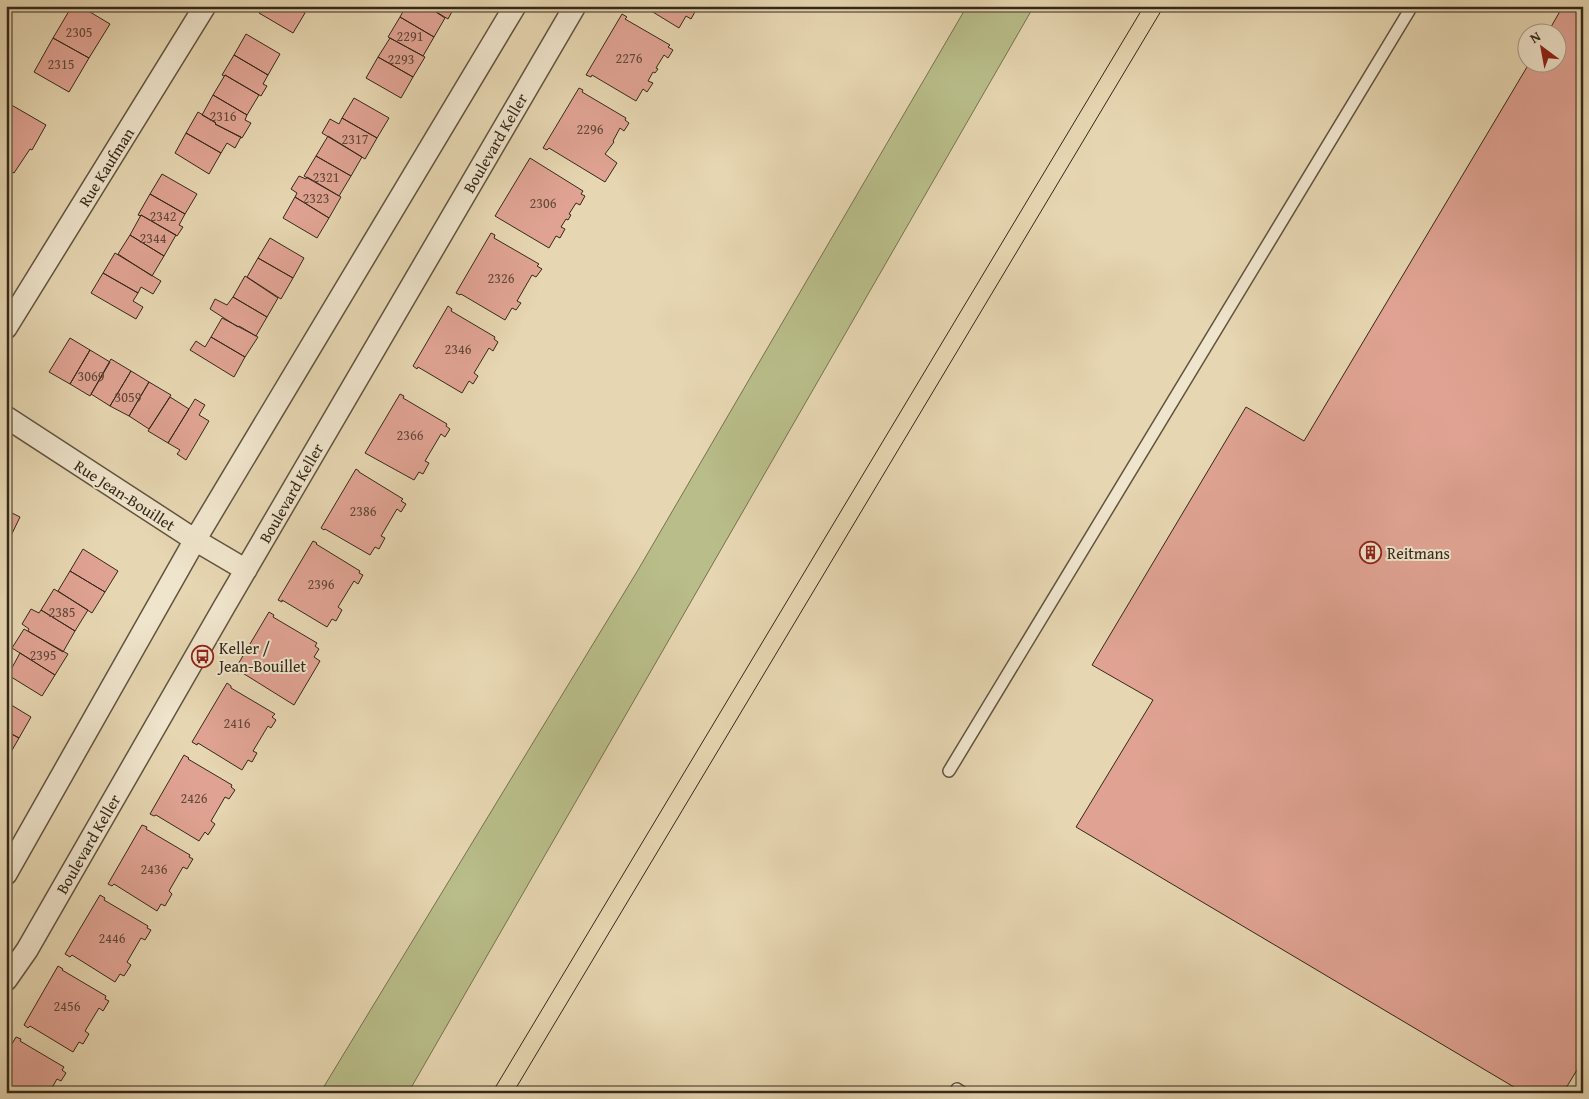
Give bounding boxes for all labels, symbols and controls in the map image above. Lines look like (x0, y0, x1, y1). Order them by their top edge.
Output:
house number: 2305 (66, 22, 92, 42)
north arrow (1516, 22, 1566, 72)
house number: 2291 (397, 26, 423, 46)
text: N (1526, 26, 1545, 48)
house number: 2276 (616, 48, 643, 68)
house number: 2293 (388, 49, 414, 69)
house number: 2315 (48, 54, 74, 74)
street label: Boulevard Keller (457, 88, 534, 197)
house number: 2316 (210, 106, 237, 126)
house number: 2296 (577, 119, 604, 139)
street label: Rue Kaufman (72, 123, 140, 211)
house number: 2317 (342, 129, 369, 149)
house number: 2321 (313, 167, 339, 187)
house number: 2323 (303, 188, 329, 208)
house number: 2306 (530, 193, 557, 213)
house number: 2342 (150, 206, 176, 226)
house number: 2344 (140, 228, 167, 248)
house number: 2326 (488, 268, 515, 288)
house number: 2346 (445, 339, 472, 359)
house number: 3069 (78, 366, 105, 386)
house number: 3059 (115, 387, 142, 407)
house number: 2366 (397, 425, 424, 445)
street label: Boulevard Keller (253, 438, 330, 547)
street label: Rue Jean-Bouillet (70, 453, 180, 537)
house number: 2386 (350, 501, 377, 521)
building icon: Reitmans (1359, 541, 1383, 565)
place label: Reitmans (1387, 541, 1450, 565)
house number: 2396 (308, 574, 335, 594)
house number: 2385 (49, 602, 75, 622)
place label: Keller / Jean-Bouillet (217, 636, 306, 678)
house number: 2395 (30, 645, 56, 665)
bus stop icon: Keller / Jean-Bouillet (191, 645, 215, 669)
house number: 2416 (224, 713, 251, 733)
house number: 2426 (181, 788, 208, 808)
street label: Boulevard Keller (50, 789, 127, 898)
house number: 2436 (141, 859, 168, 879)
house number: 2446 (99, 928, 126, 948)
house number: 2456 (54, 996, 81, 1016)

